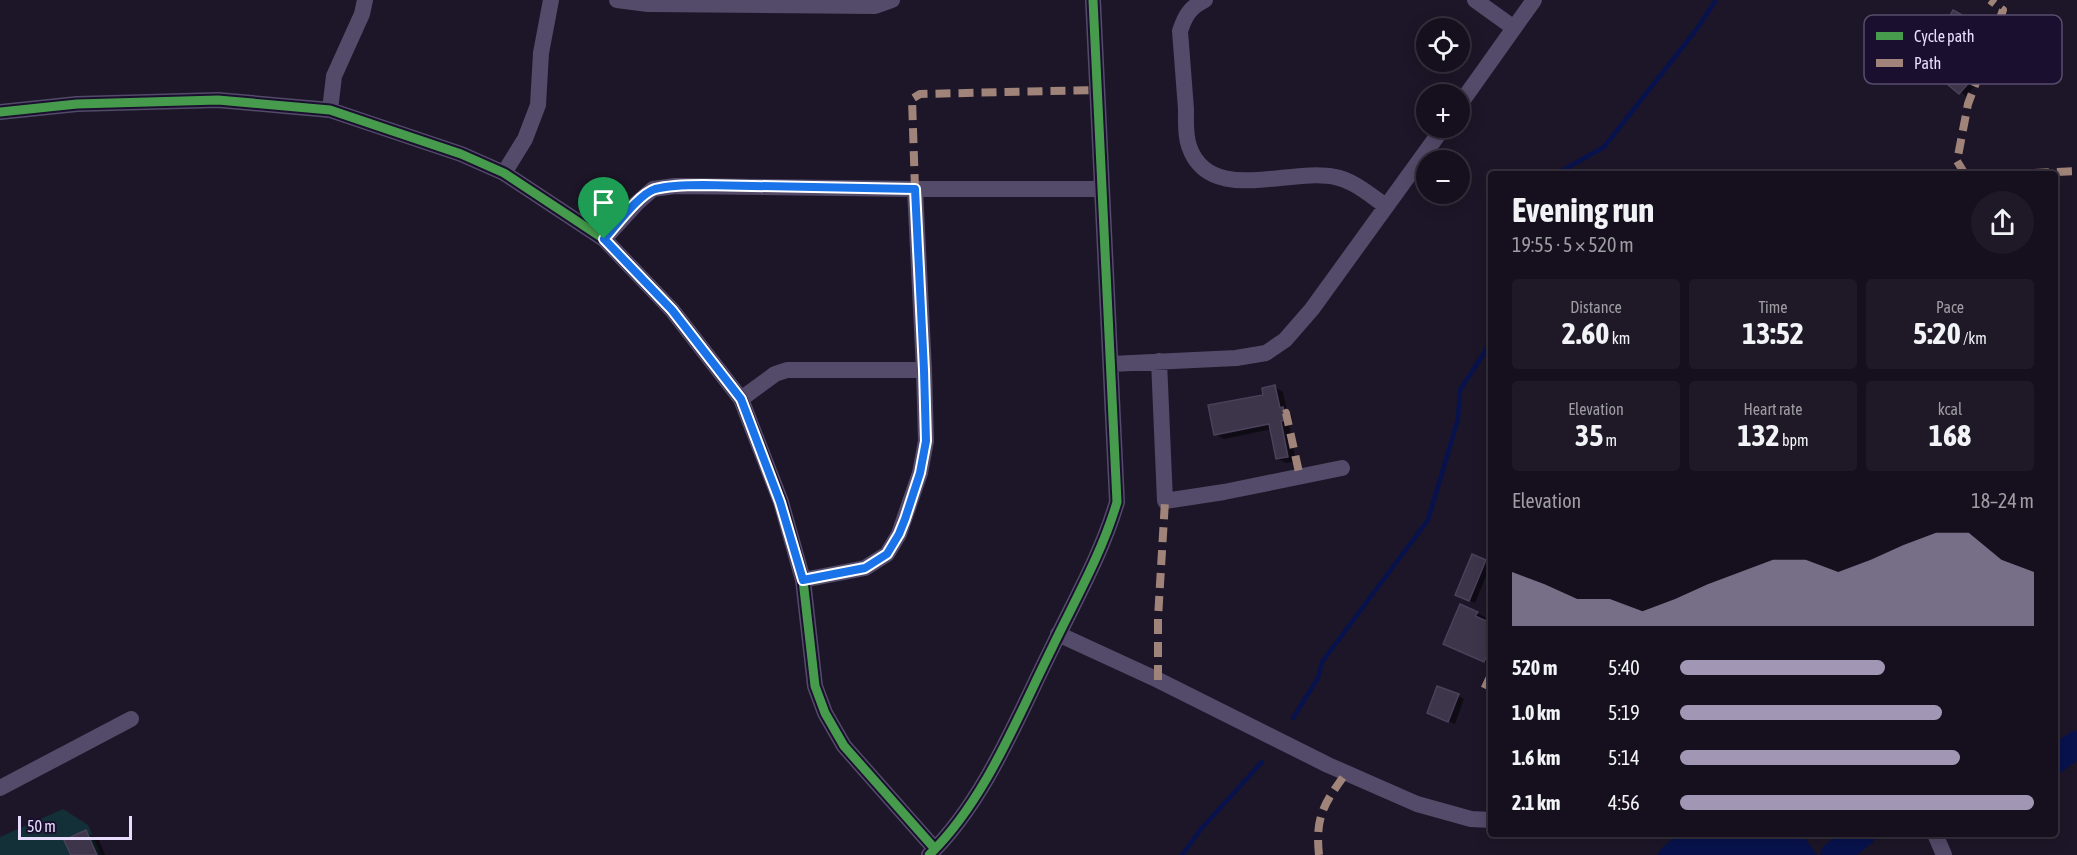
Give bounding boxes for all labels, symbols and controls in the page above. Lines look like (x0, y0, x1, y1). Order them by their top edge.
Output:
legend (1864, 15, 2062, 84)
map controls (1416, 18, 1470, 204)
button: locate (1416, 18, 1470, 72)
text: Cycle path (1914, 27, 1974, 46)
text: Path (1914, 54, 1941, 72)
button: + (1416, 84, 1470, 138)
button: − (1416, 150, 1470, 204)
pin (578, 177, 629, 239)
icon: arrive (587, 186, 620, 219)
text: Evening run (1512, 191, 1654, 229)
button: share (1971, 191, 2034, 254)
text: 19:55 · 5 × 520 m (1512, 233, 1634, 256)
text: Distance (1570, 298, 1622, 316)
text: Time (1758, 298, 1788, 316)
text: Pace (1936, 298, 1964, 316)
text: 2.60 (1562, 316, 1609, 350)
text: 13:52 (1742, 316, 1804, 350)
text: 5:20 (1913, 316, 1961, 350)
text: km (1609, 329, 1630, 347)
text: /km (1961, 329, 1987, 347)
text: Elevation (1568, 400, 1624, 418)
text: Heart rate (1744, 400, 1802, 418)
text: kcal (1938, 400, 1962, 418)
text: 35 (1575, 418, 1603, 452)
text: 132 (1737, 418, 1780, 452)
text: 168 (1929, 418, 1971, 452)
text: m (1603, 431, 1617, 449)
text: bpm (1780, 431, 1809, 449)
text: Elevation (1512, 489, 1581, 512)
text: 18–24 m (1971, 489, 2034, 512)
text: 520 m (1512, 656, 1557, 679)
text: 5:40 (1608, 656, 1640, 679)
text: 1.0 km (1512, 701, 1560, 724)
text: 5:19 (1608, 701, 1640, 724)
text: 1.6 km (1512, 746, 1560, 769)
text: 5:14 (1608, 746, 1640, 769)
text: 2.1 km (1512, 791, 1560, 814)
text: 4:56 (1608, 791, 1640, 814)
scale bar (18, 813, 132, 840)
text: 50 m (27, 817, 56, 835)

